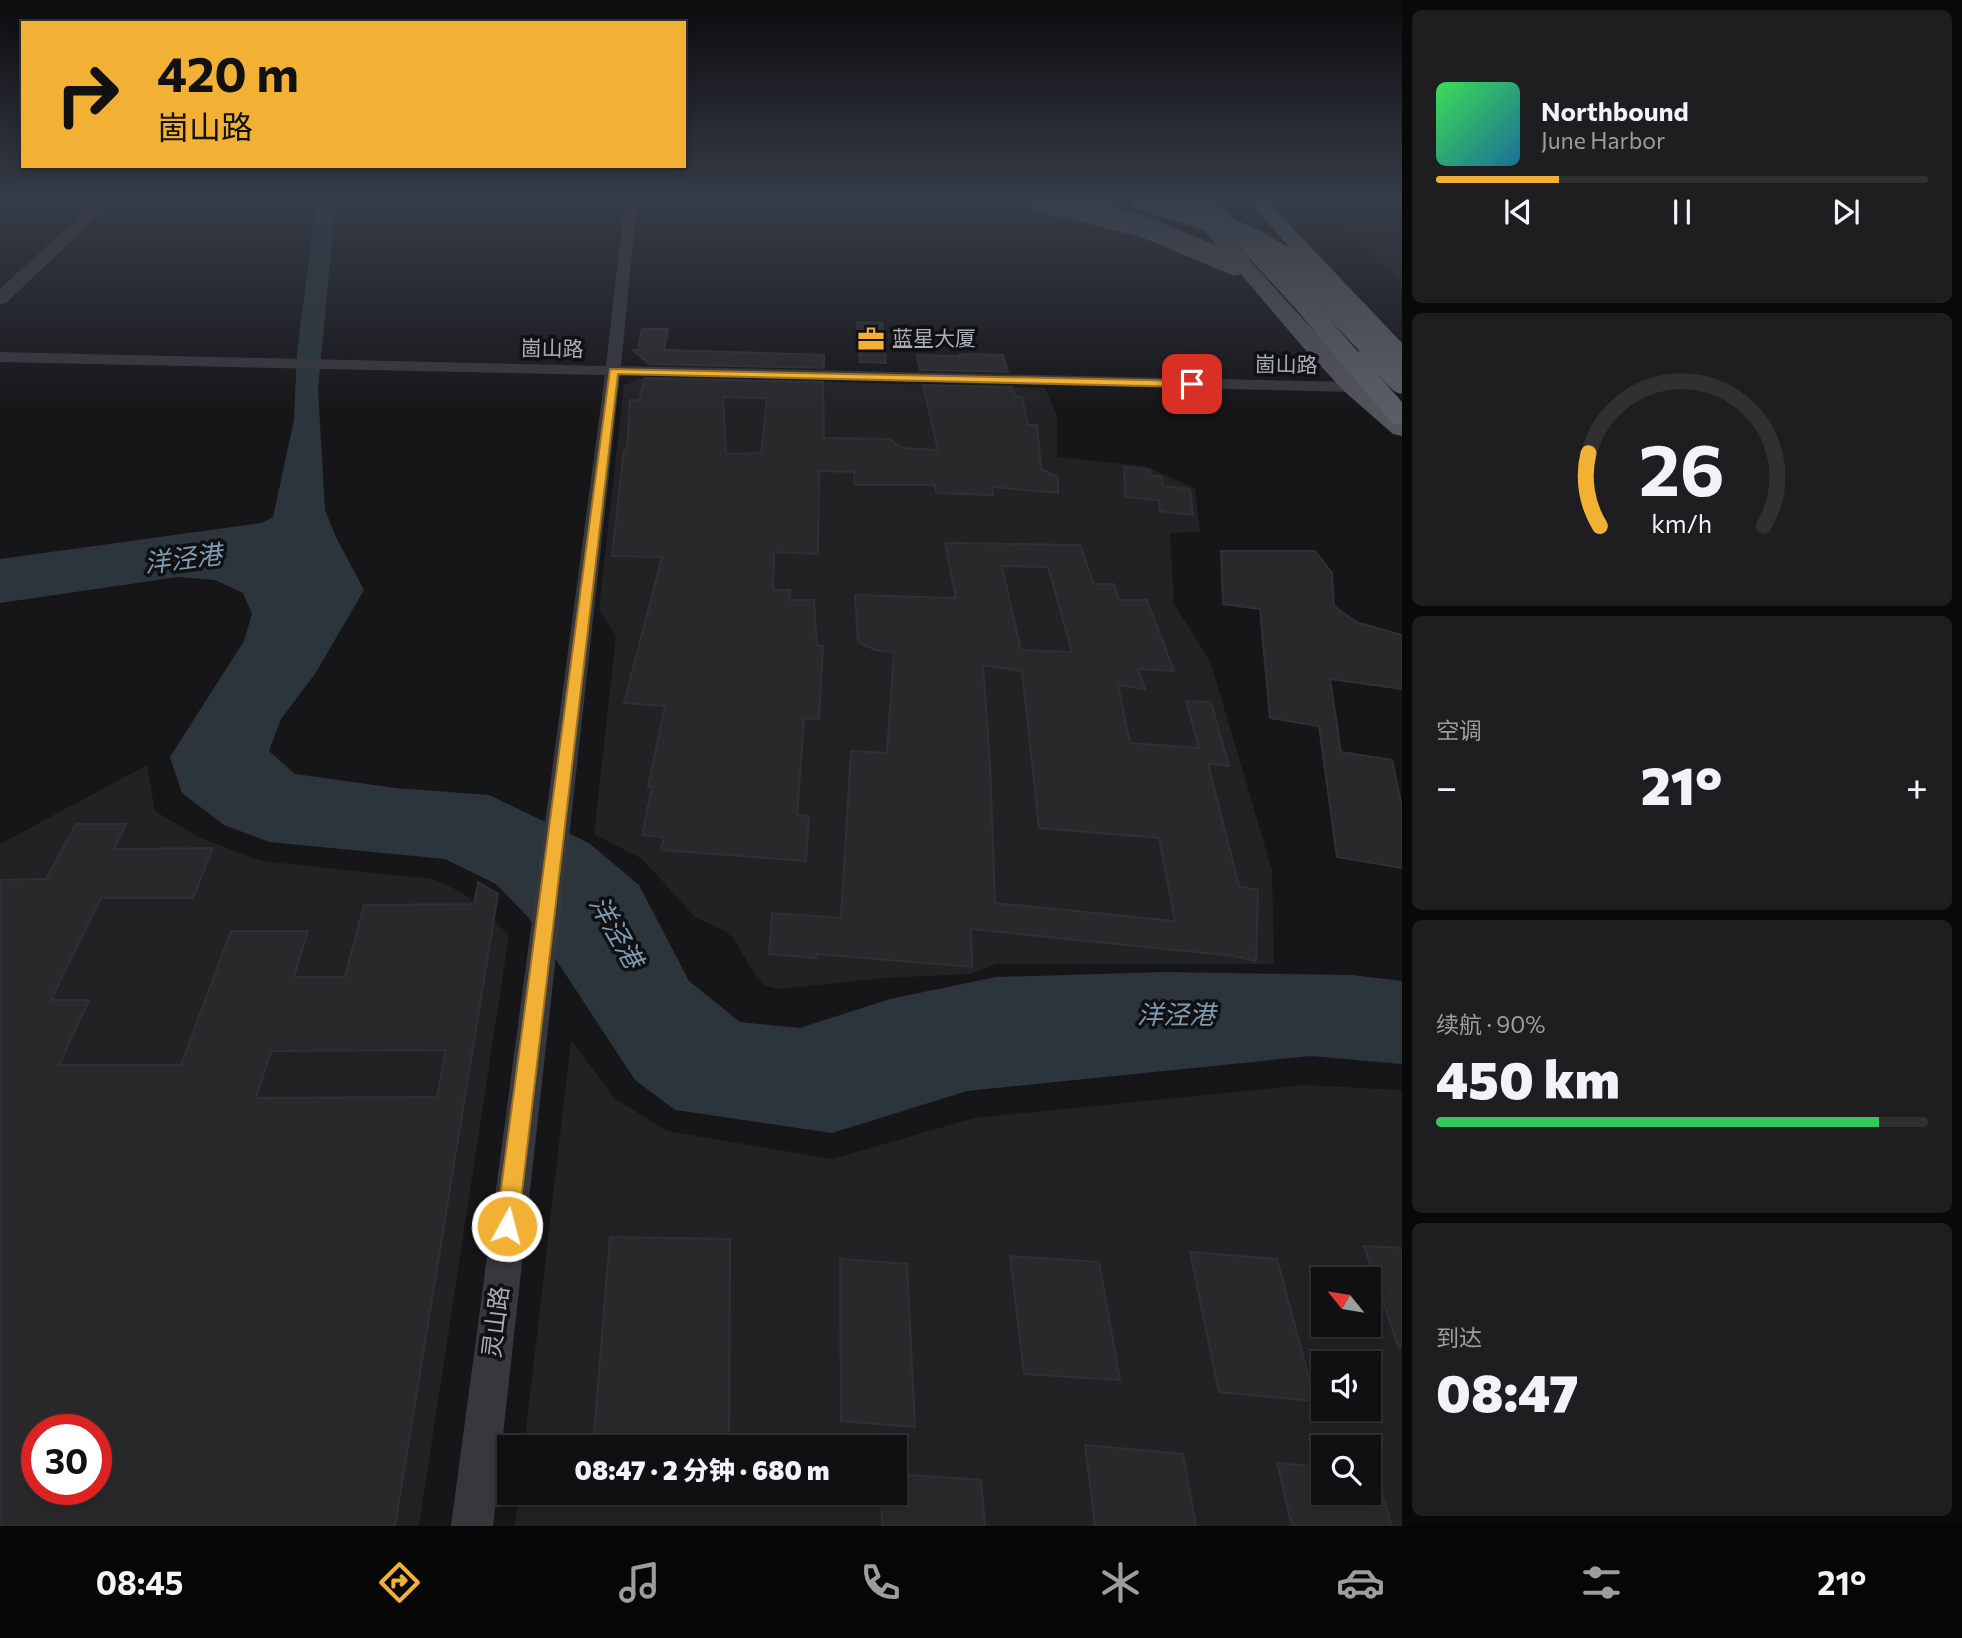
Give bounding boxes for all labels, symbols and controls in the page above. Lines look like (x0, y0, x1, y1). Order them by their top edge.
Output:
text: 420 m (157, 42, 299, 102)
icon: right (42, 49, 133, 140)
text: Northbound (1541, 95, 1689, 126)
text: 崮山路 (157, 106, 253, 146)
text: June Harbor (1541, 126, 1665, 154)
icon: previous (1499, 193, 1537, 231)
icon: pause (1663, 193, 1701, 231)
icon: next (1827, 193, 1865, 231)
office icon: 蓝星大厦 (856, 324, 886, 354)
place label: 蓝星大厦 (892, 325, 976, 350)
street label: 崮山路 (520, 334, 584, 361)
street label: 崮山路 (1254, 350, 1318, 377)
pin (1162, 354, 1222, 414)
icon: arrive (1173, 365, 1211, 403)
text: 26 (1639, 422, 1725, 511)
text: km/h (1652, 508, 1712, 538)
water label: 洋泾港 (142, 537, 227, 578)
text: 空调 (1436, 716, 1482, 744)
text: 21° (1641, 752, 1722, 816)
text: − (1436, 762, 1458, 809)
text: + (1906, 762, 1928, 809)
water label: 洋泾港 (584, 890, 652, 976)
water label: 洋泾港 (1137, 998, 1219, 1029)
text: 续航 · 90% (1436, 1010, 1545, 1038)
text: 450 km (1436, 1046, 1620, 1110)
position arrow (470, 1189, 544, 1263)
north arrow (1311, 1267, 1381, 1337)
map controls (1311, 1267, 1381, 1505)
street label: 灵山路 (476, 1284, 513, 1359)
text: 到达 (1436, 1323, 1482, 1351)
button: sound (1311, 1351, 1381, 1421)
text: 08:47 (1436, 1359, 1578, 1423)
speed limit sign: 30 (21, 1414, 112, 1505)
button: search (1311, 1435, 1381, 1505)
text: 08:47 · 2 分钟 · 680 m (574, 1454, 830, 1485)
icon: directions (375, 1558, 424, 1607)
icon: music (615, 1558, 664, 1607)
icon: phone (856, 1558, 905, 1607)
icon: climate (1096, 1558, 1145, 1607)
icon: car (1336, 1558, 1385, 1607)
icon: filters (1577, 1558, 1626, 1607)
text: 08:45 (96, 1562, 184, 1602)
text: 21° (1817, 1562, 1866, 1602)

